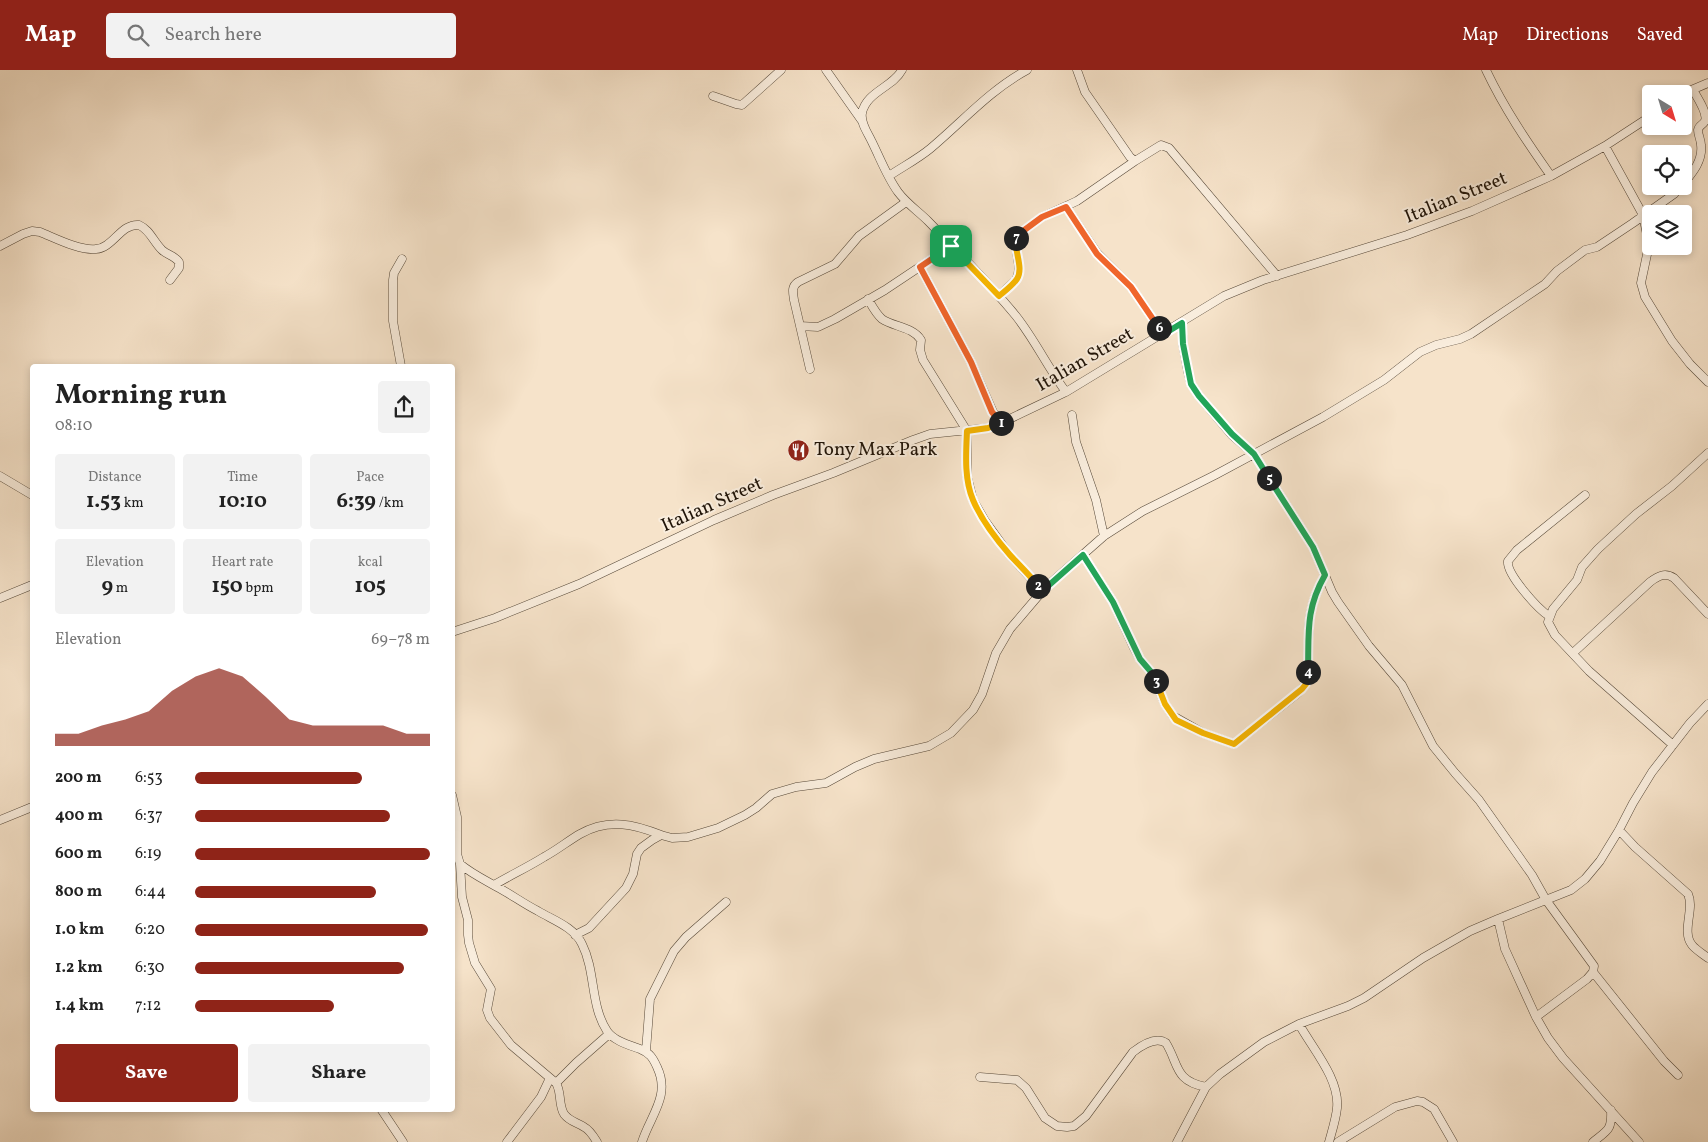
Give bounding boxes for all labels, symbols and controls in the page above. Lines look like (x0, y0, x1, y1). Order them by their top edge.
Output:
search box (106, 13, 456, 58)
text: Map (25, 18, 76, 52)
icon: search (124, 21, 152, 49)
text: Search here (164, 22, 262, 48)
text: Map (1462, 23, 1498, 48)
text: Directions (1526, 23, 1609, 48)
text: Saved (1637, 23, 1683, 48)
north arrow (1642, 85, 1692, 135)
map controls (1642, 85, 1692, 255)
button: locate (1642, 145, 1692, 195)
street label: Italian Street (1401, 165, 1512, 230)
button: layers (1642, 205, 1692, 255)
pin (930, 225, 972, 267)
pin: 7 (1004, 226, 1028, 250)
text: 7 (1013, 229, 1020, 248)
icon: arrive (937, 232, 965, 260)
pin: 6 (1146, 316, 1172, 340)
text: 6 (1156, 319, 1163, 338)
street label: Italian Street (1031, 321, 1139, 398)
text: Morning run (55, 376, 227, 415)
button: share (378, 381, 430, 433)
pin: 1 (988, 410, 1014, 436)
text: 1 (999, 414, 1004, 433)
text: 08:10 (55, 415, 92, 437)
place label: Tony Max Park (814, 437, 937, 463)
restaurant icon: Tony Max Park (786, 438, 810, 462)
pin: 5 (1256, 466, 1282, 490)
text: Distance (88, 468, 142, 487)
text: Time (227, 468, 258, 487)
text: Pace (356, 468, 384, 487)
text: 5 (1266, 469, 1273, 488)
street label: Italian Street (657, 471, 767, 539)
text: 1.53 (86, 487, 121, 516)
text: 10:10 (218, 487, 267, 516)
text: 6:39 (336, 487, 376, 516)
text: km (121, 494, 144, 513)
text: /km (376, 494, 404, 513)
text: Elevation (86, 553, 144, 572)
text: Heart rate (212, 553, 273, 572)
text: kcal (358, 553, 383, 572)
text: 9 (101, 572, 113, 601)
text: 150 (211, 572, 243, 601)
text: 105 (354, 572, 386, 601)
pin: 2 (1026, 574, 1050, 598)
text: 2 (1035, 577, 1042, 596)
text: m (113, 579, 128, 598)
text: bpm (243, 579, 274, 598)
text: Elevation (55, 629, 122, 651)
text: 69–78 m (371, 629, 430, 651)
pin: 4 (1296, 660, 1320, 684)
text: 4 (1304, 663, 1313, 682)
pin: 3 (1144, 668, 1168, 694)
text: 3 (1153, 672, 1160, 691)
text: 200 m (55, 767, 102, 789)
text: 6:53 (135, 767, 163, 789)
text: 400 m (55, 805, 103, 827)
text: 6:37 (135, 805, 163, 827)
text: 600 m (55, 843, 102, 865)
text: 6:19 (135, 843, 161, 865)
text: 800 m (55, 881, 102, 903)
text: 6:44 (135, 881, 166, 903)
text: 1.0 km (55, 919, 104, 941)
text: 6:20 (135, 919, 165, 941)
text: 1.2 km (55, 957, 103, 979)
text: 6:30 (135, 957, 164, 979)
text: 1.4 km (55, 995, 104, 1017)
text: 7:12 (135, 995, 161, 1017)
button: Save (55, 1044, 238, 1102)
button: Share (248, 1044, 430, 1102)

